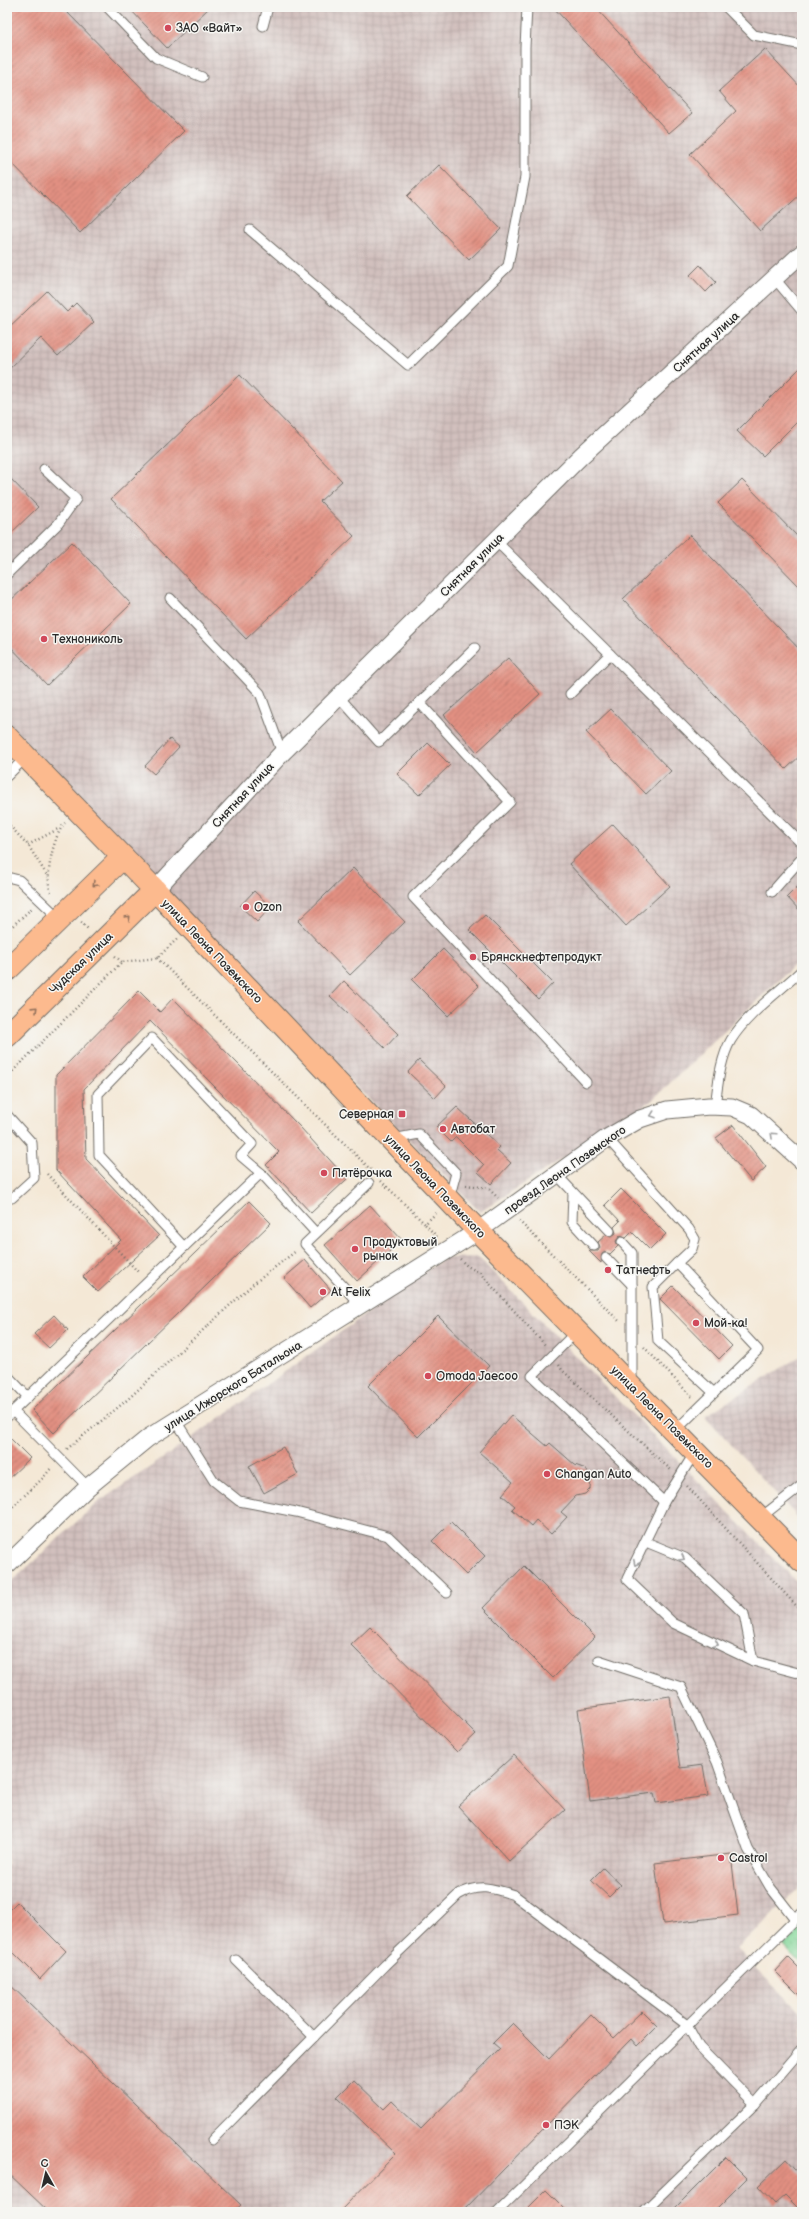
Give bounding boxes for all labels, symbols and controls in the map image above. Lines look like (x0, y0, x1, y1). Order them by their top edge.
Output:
place label: ЗАО «Вайт» (176, 21, 243, 36)
marker: ЗАО «Вайт» (163, 23, 173, 33)
street label: Снятная улица (670, 309, 743, 376)
street label: Снятная улица (437, 530, 507, 600)
place label: Технониколь (52, 632, 123, 647)
marker: Технониколь (39, 634, 49, 644)
street label: Снятная улица (209, 759, 278, 831)
one-way arrow (92, 879, 100, 887)
street label: улица Леона Поземского (158, 896, 265, 1006)
place label: Ozon (254, 900, 282, 915)
marker: Ozon (241, 902, 251, 912)
one-way arrow (123, 915, 131, 923)
street label: Чудская улица (46, 929, 116, 998)
place label: Брянскнефтепродукт (481, 950, 602, 965)
marker: Брянскнефтепродукт (468, 952, 478, 962)
one-way arrow (30, 1006, 38, 1013)
place label: Северная (339, 1107, 394, 1122)
marker: Северная (397, 1109, 407, 1119)
one-way arrow (650, 1110, 657, 1119)
place label: Автобат (450, 1122, 496, 1137)
street label: проезд Леона Поземского (502, 1123, 629, 1218)
marker: Автобат (438, 1124, 448, 1134)
street label: улица Леона Поземского (381, 1131, 488, 1241)
one-way arrow (770, 1132, 778, 1140)
place label: Пятёрочка (332, 1166, 392, 1181)
marker: Пятёрочка (319, 1168, 329, 1178)
place label: Продуктовый рынок (363, 1235, 437, 1264)
marker: Продуктовый рынок (350, 1244, 360, 1254)
place label: Татнефть (616, 1263, 671, 1278)
marker: Татнефть (603, 1265, 613, 1275)
place label: At Felix (331, 1285, 371, 1300)
marker: At Felix (318, 1287, 328, 1297)
place label: Мой-ка! (704, 1316, 747, 1331)
marker: Мой-ка! (691, 1318, 701, 1328)
street label: улица Ижорского Батальона (162, 1338, 305, 1435)
street label: улица Леона Поземского (607, 1363, 716, 1472)
place label: Omoda Jaecoo (436, 1369, 518, 1384)
marker: Omoda Jaecoo (423, 1371, 433, 1381)
place label: Changan Auto (555, 1467, 632, 1482)
marker: Changan Auto (542, 1469, 552, 1479)
one-way arrow (678, 1553, 685, 1560)
one-way arrow (633, 1558, 641, 1566)
one-way arrow (712, 1639, 720, 1647)
place label: Castrol (729, 1851, 768, 1866)
marker: Castrol (716, 1853, 726, 1863)
place label: ПЭК (554, 2118, 579, 2133)
marker: ПЭК (541, 2120, 551, 2130)
north arrow (26, 2153, 66, 2193)
text: С (40, 2157, 50, 2171)

